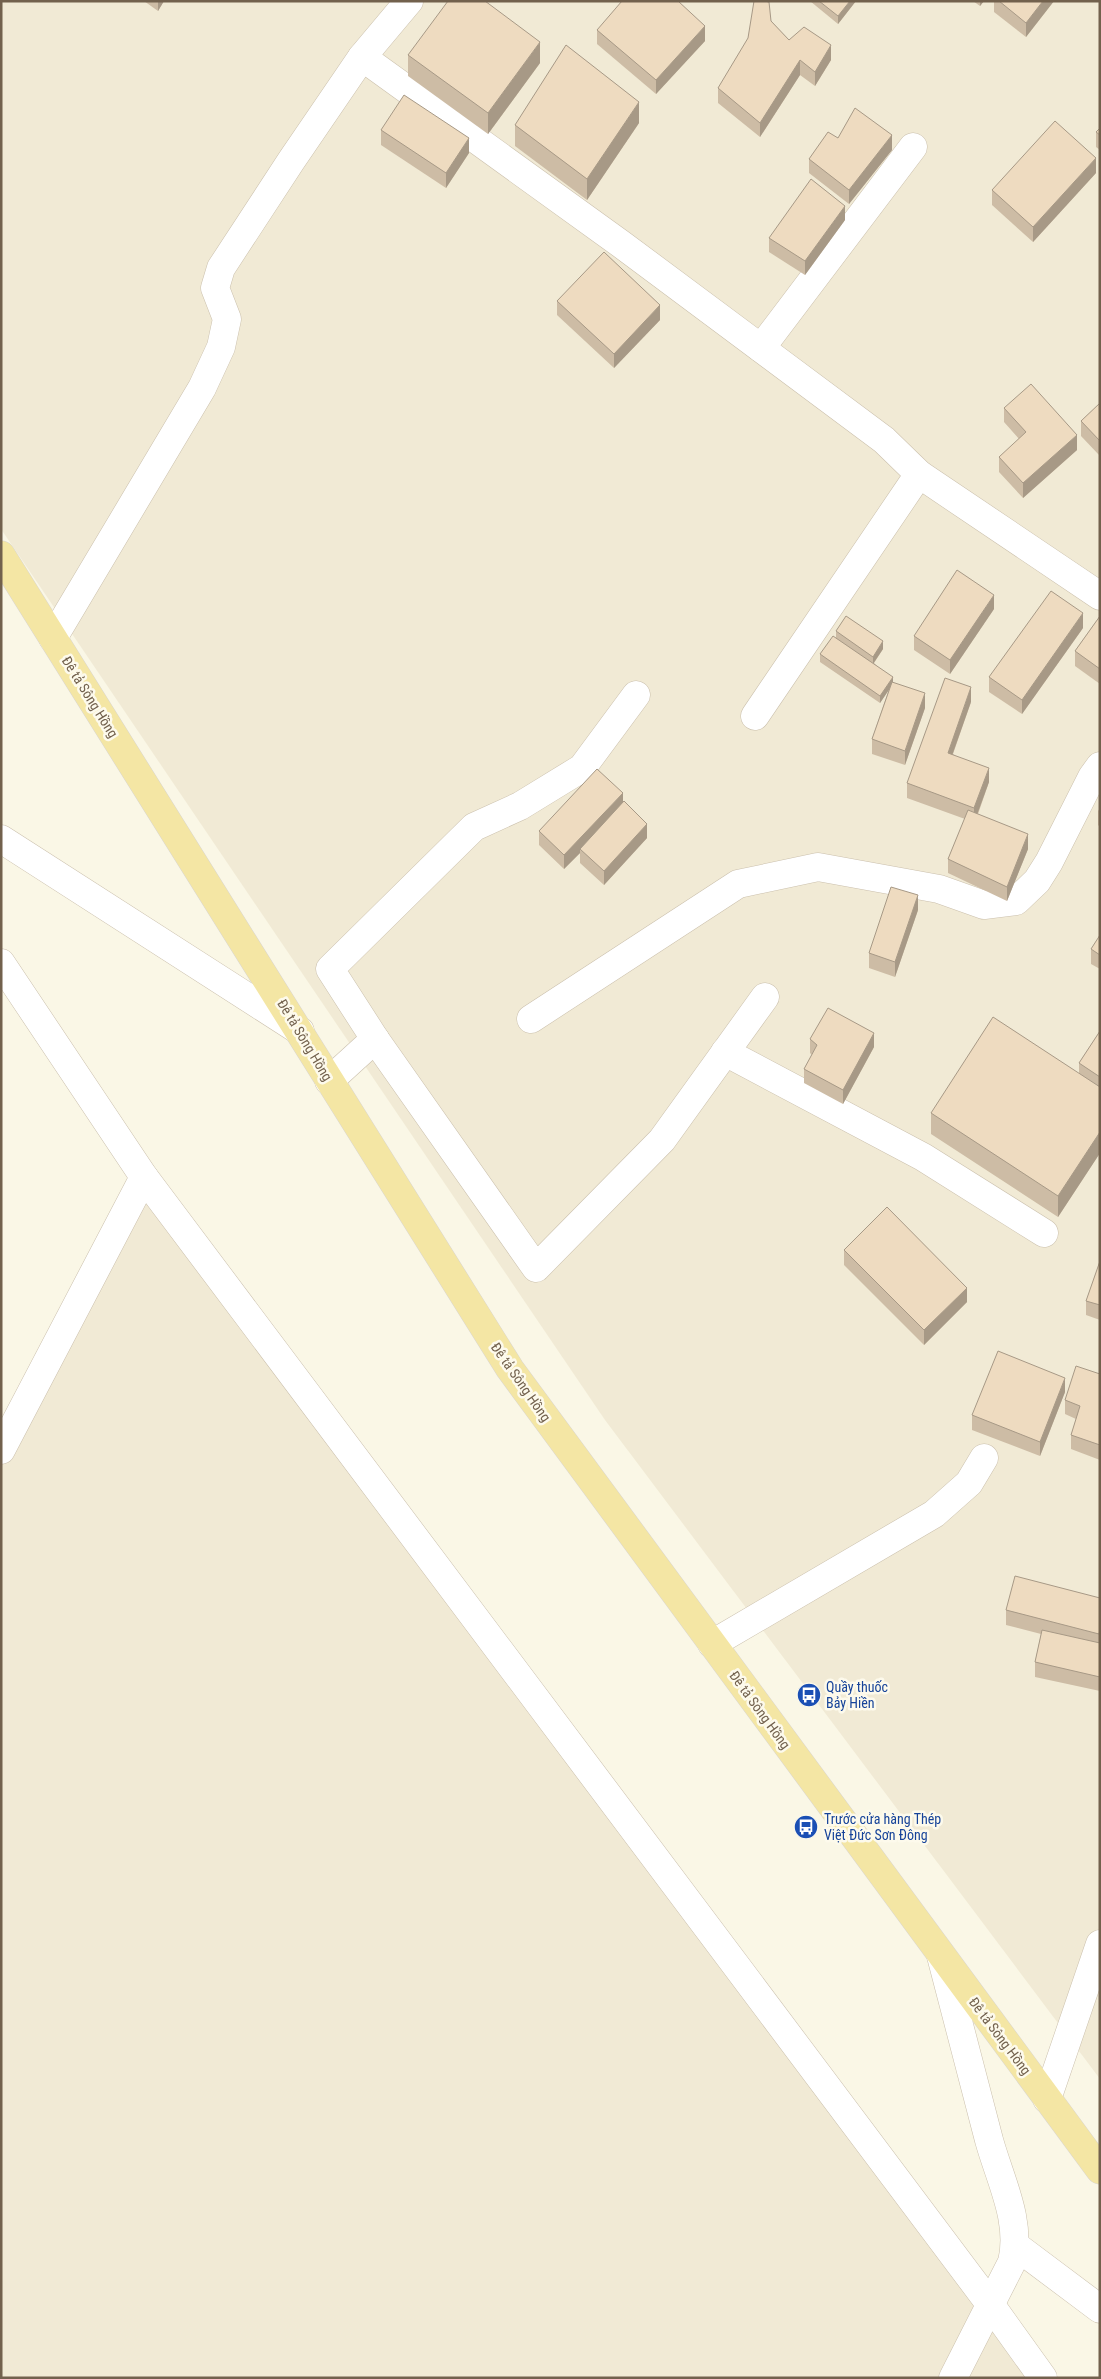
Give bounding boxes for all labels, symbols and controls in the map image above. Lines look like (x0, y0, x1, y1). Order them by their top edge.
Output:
street label: Đê tả Sông Hồng (59, 653, 121, 741)
street label: Đê tả Sông Hồng (274, 996, 336, 1084)
street label: Đê tả Sông Hồng (488, 1339, 554, 1425)
street label: Đê tả Sông Hồng (726, 1668, 794, 1752)
place label: Quầy thuốc Bảy Hiền (826, 1679, 888, 1711)
bus stop icon: Quầy thuốc Bảy Hiền (796, 1682, 822, 1708)
place label: Trước cửa hàng Thép Việt Đức Sơn Đông (824, 1811, 941, 1843)
bus stop icon: Trước cửa hàng Thép Việt Đức Sơn Đông (793, 1814, 819, 1840)
street label: Đê tả Sông Hồng (966, 1994, 1034, 2078)

